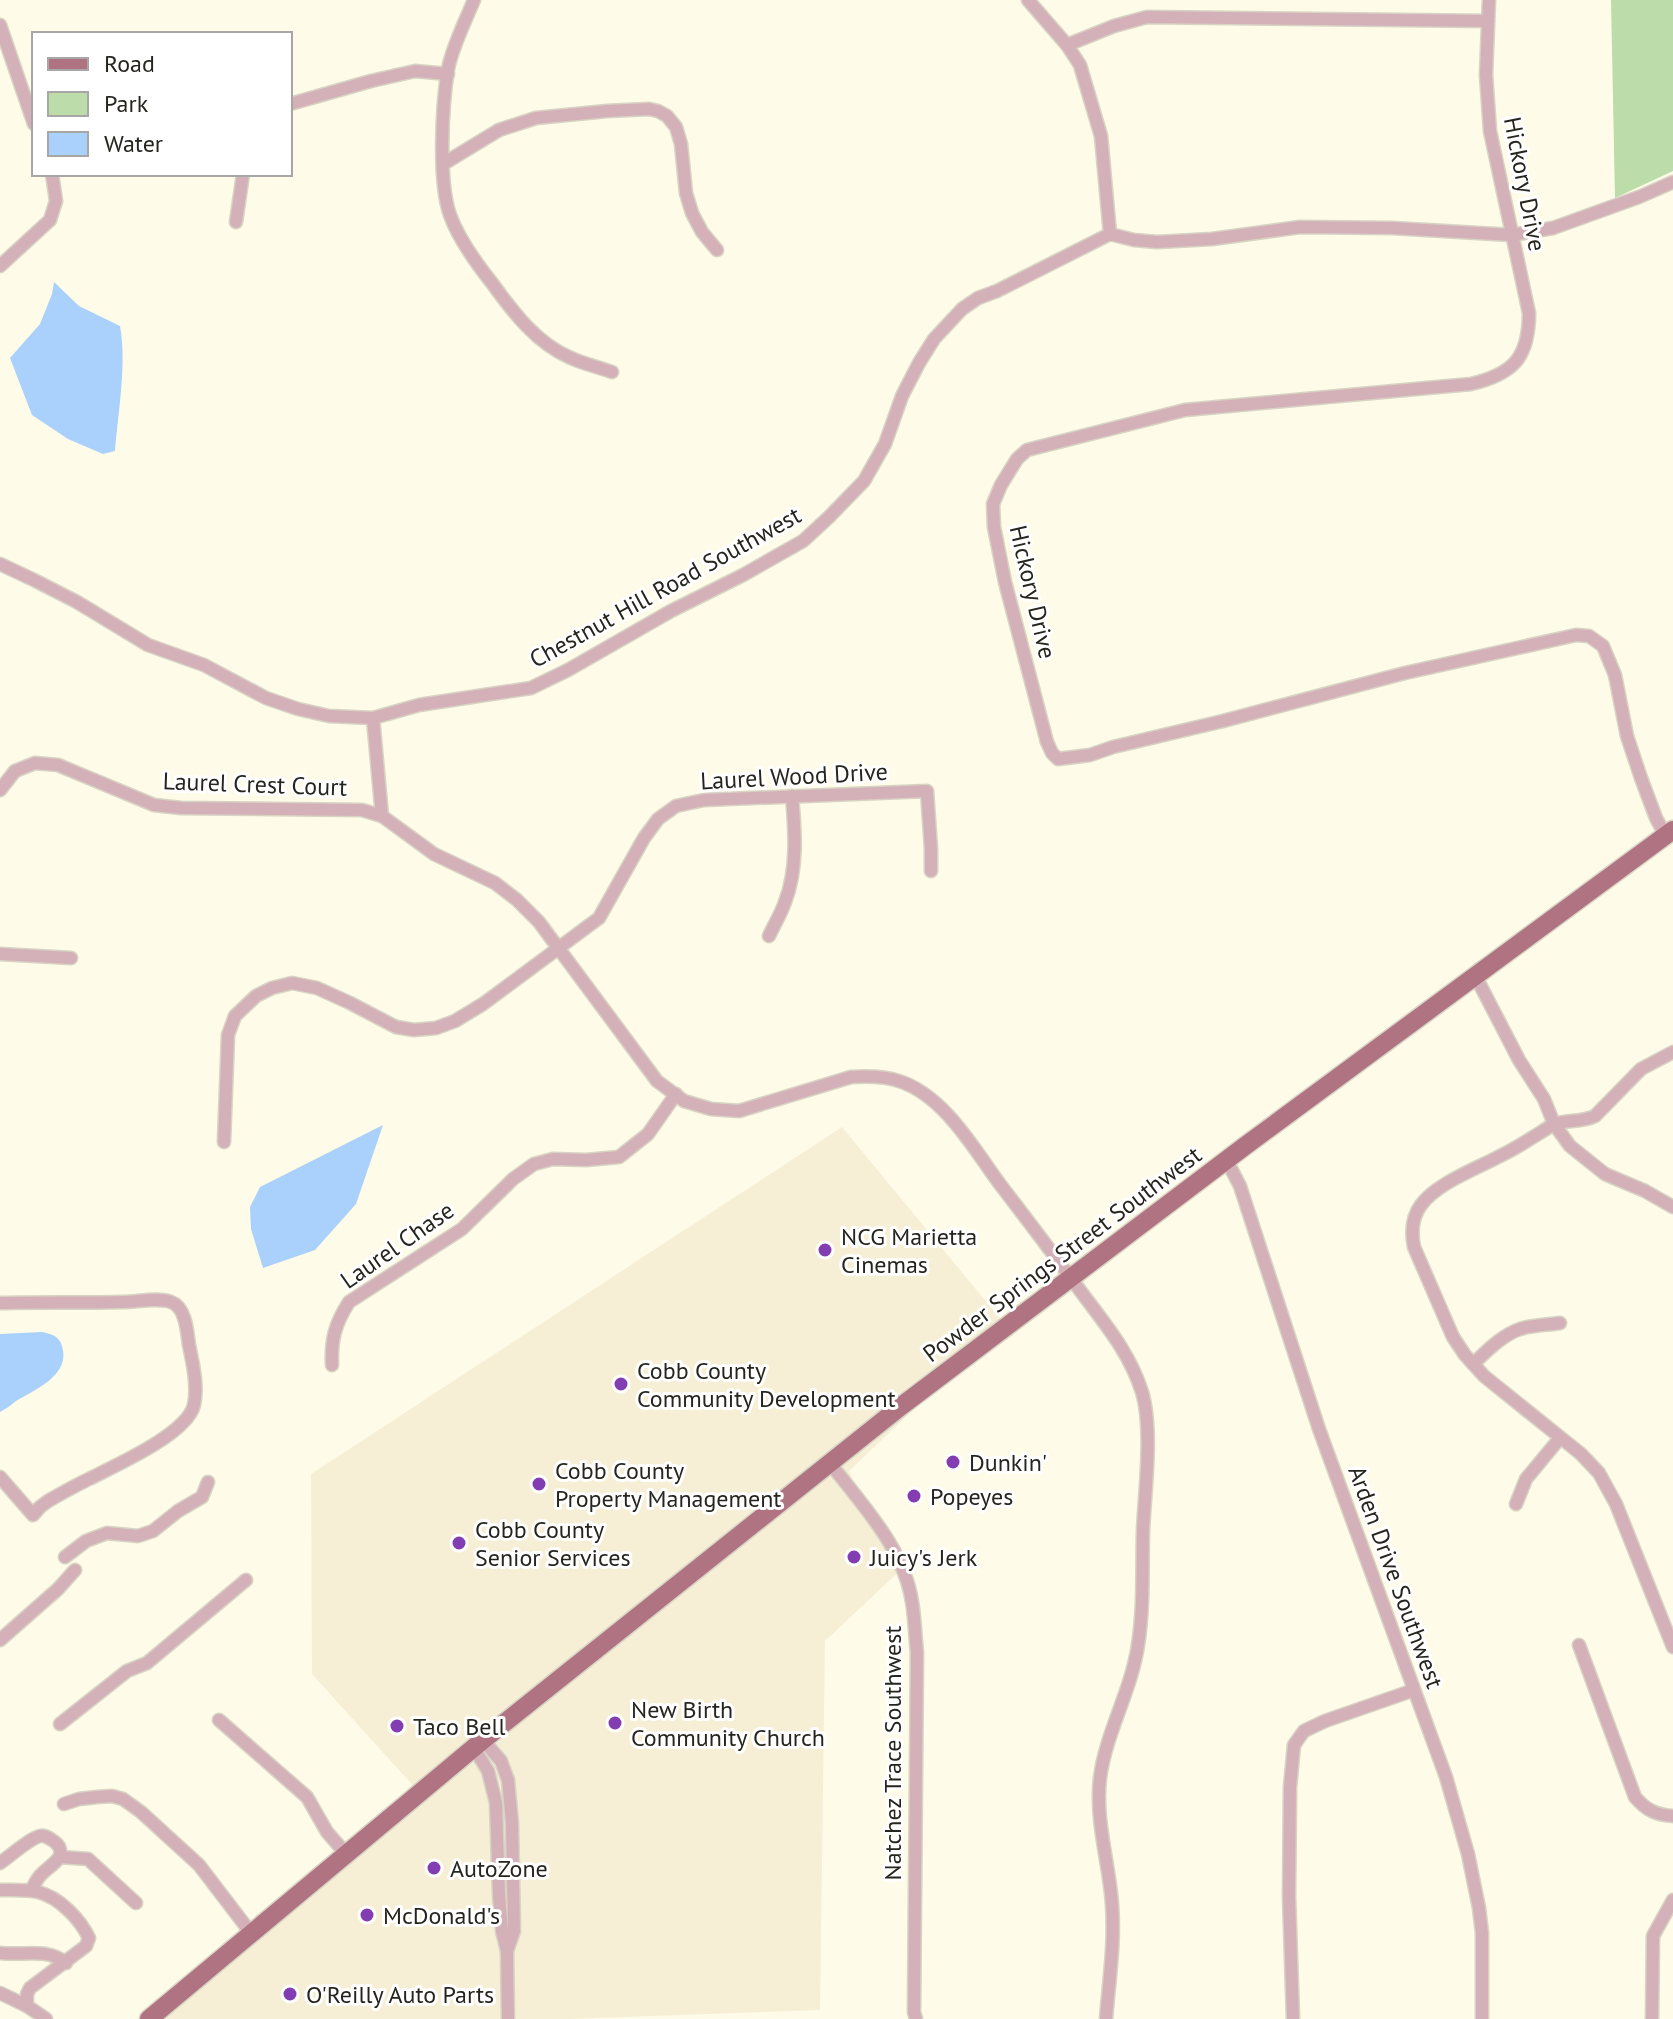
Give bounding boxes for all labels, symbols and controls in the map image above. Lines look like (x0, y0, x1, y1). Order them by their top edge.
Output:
legend (32, 32, 292, 176)
text: Road (104, 48, 155, 79)
text: Park (104, 88, 149, 119)
street label: Hickory Drive (1497, 114, 1553, 254)
text: Water (104, 128, 163, 159)
street label: Chestnut Hill Road Southwest (524, 499, 806, 675)
street label: Hickory Drive (1003, 522, 1063, 662)
street label: Laurel Wood Drive (699, 756, 889, 796)
street label: Laurel Crest Court (162, 765, 348, 803)
street label: Powder Springs Street Southwest (917, 1139, 1207, 1369)
street label: Laurel Chase (334, 1195, 460, 1295)
place label: NCG Marietta Cinemas (841, 1221, 977, 1280)
marker: NCG Marietta Cinemas (816, 1241, 834, 1259)
place label: Cobb County Community Development (637, 1355, 896, 1414)
marker: Cobb County Community Development (612, 1375, 630, 1393)
place label: Dunkin' (969, 1447, 1047, 1478)
marker: Dunkin' (944, 1453, 962, 1471)
place label: Cobb County Property Management (555, 1455, 781, 1514)
street label: Arden Drive Southwest (1341, 1461, 1451, 1693)
marker: Cobb County Property Management (530, 1475, 548, 1493)
place label: Popeyes (930, 1481, 1013, 1512)
marker: Popeyes (905, 1487, 923, 1505)
place label: Cobb County Senior Services (475, 1514, 631, 1573)
marker: Cobb County Senior Services (450, 1534, 468, 1552)
place label: Juicy's Jerk (869, 1542, 978, 1573)
marker: Juicy's Jerk (845, 1548, 863, 1566)
street label: Natchez Trace Southwest (877, 1626, 908, 1880)
place label: New Birth Community Church (631, 1694, 825, 1753)
place label: Taco Bell (413, 1711, 505, 1742)
marker: New Birth Community Church (606, 1714, 624, 1732)
marker: Taco Bell (388, 1717, 406, 1735)
place label: AutoZone (450, 1853, 548, 1884)
marker: AutoZone (425, 1859, 443, 1877)
place label: McDonald's (383, 1900, 500, 1931)
marker: McDonald's (358, 1906, 376, 1924)
place label: O'Reilly Auto Parts (306, 1979, 494, 2010)
marker: O'Reilly Auto Parts (281, 1985, 299, 2003)

